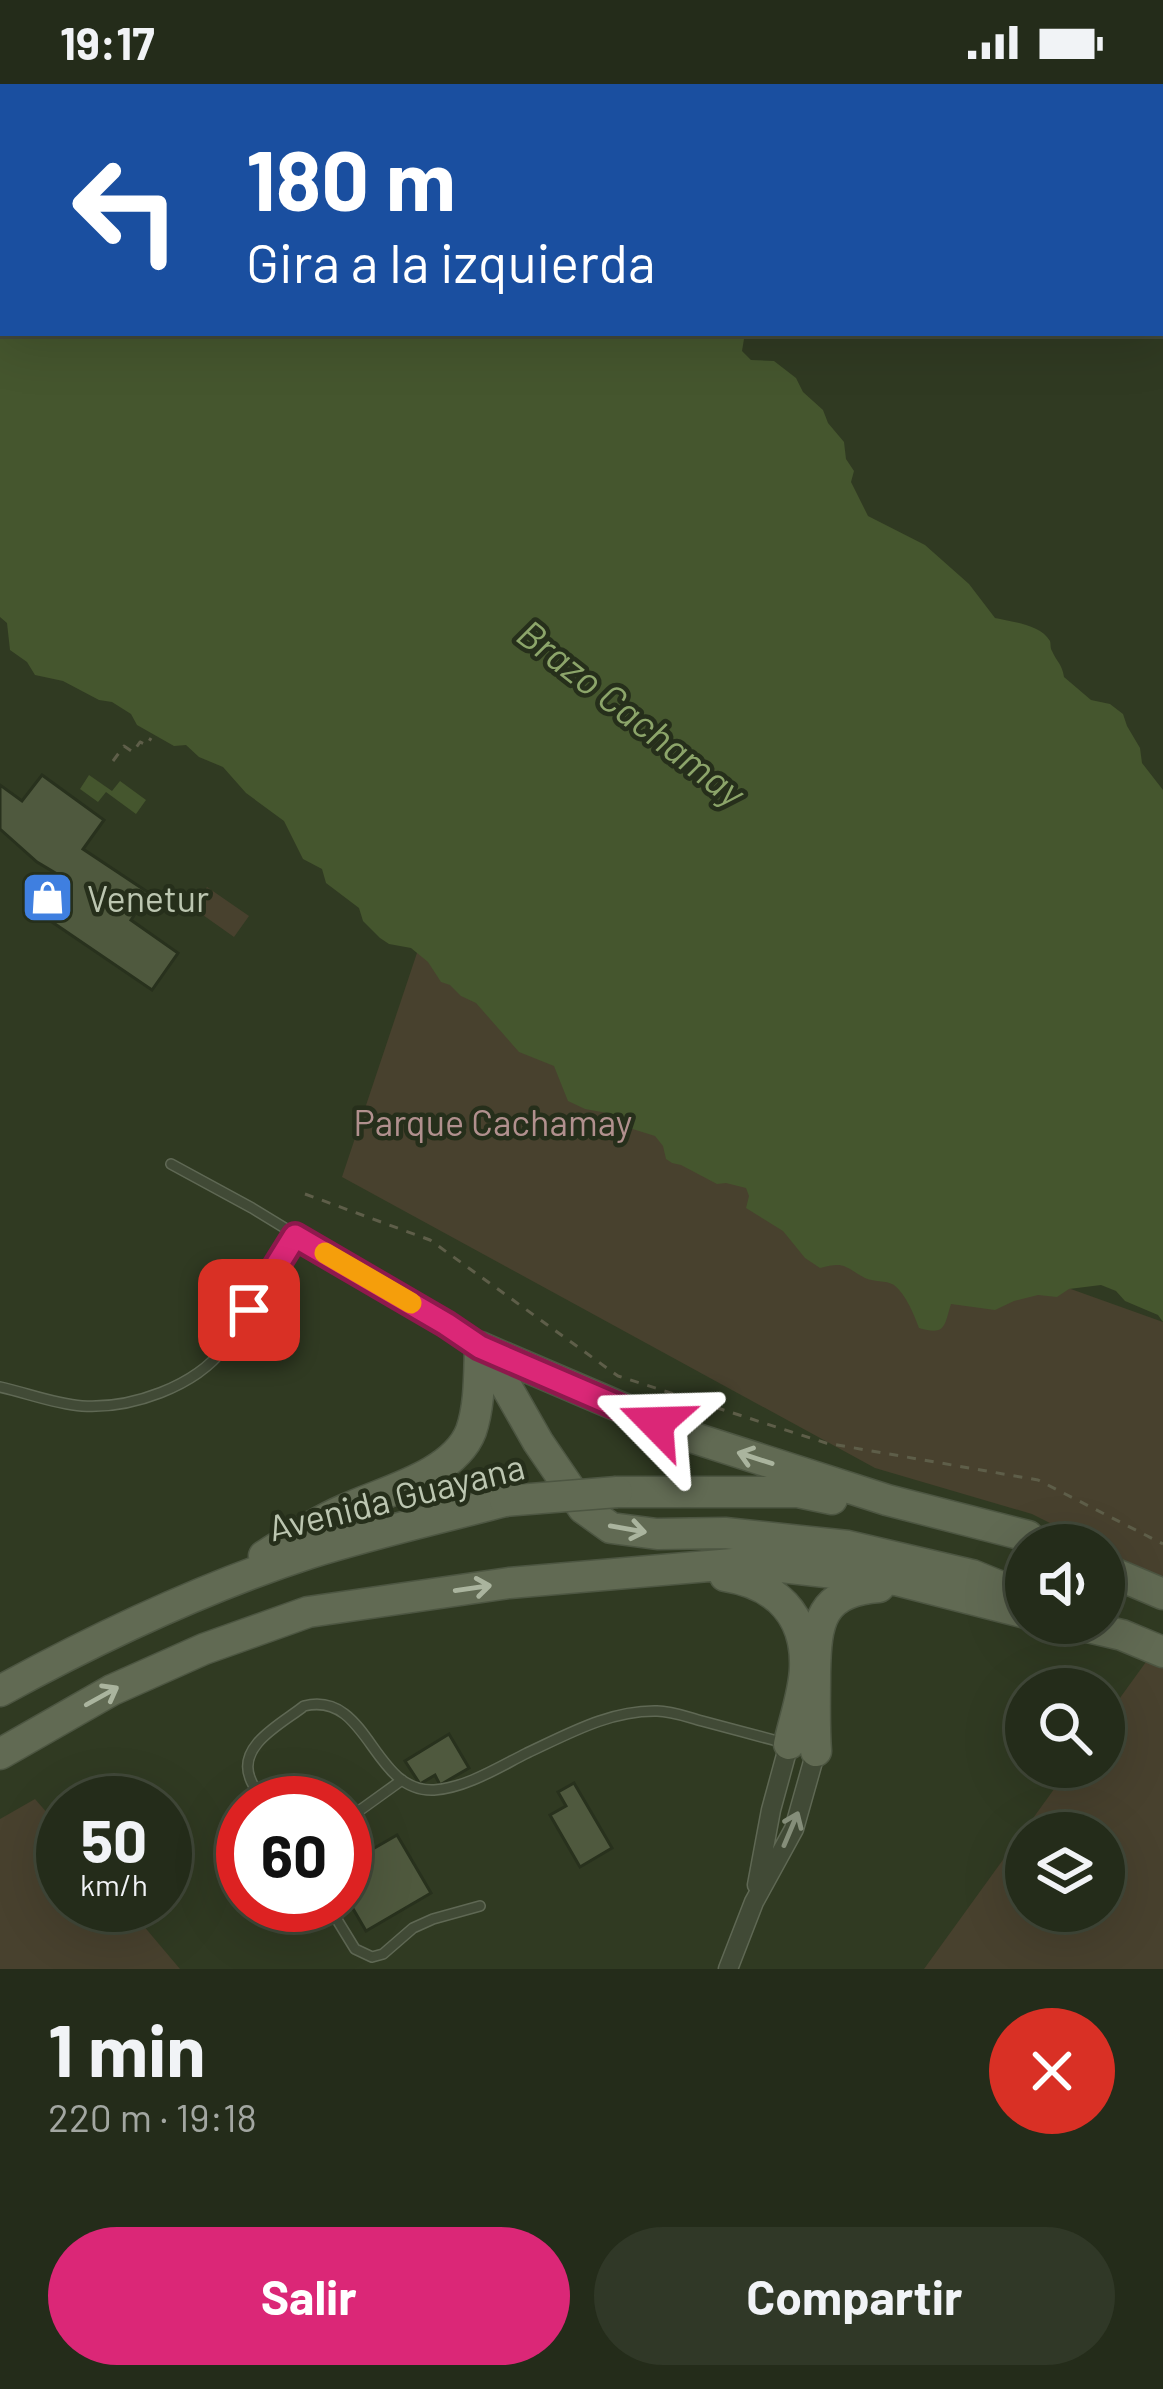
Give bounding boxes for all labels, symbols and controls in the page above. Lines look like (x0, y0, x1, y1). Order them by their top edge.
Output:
text: 19:17 (60, 15, 154, 69)
text: 180 m (246, 127, 456, 228)
icon: left (48, 132, 204, 288)
text: Gira a la izquierda (246, 229, 656, 294)
water label: Brazo Cachamay (509, 609, 756, 816)
shop icon: Venetur (20, 869, 76, 925)
place label: Venetur (87, 876, 209, 919)
park label: Parque Cachamay (354, 1100, 632, 1143)
pin (198, 1259, 300, 1361)
icon: arrive (216, 1277, 282, 1343)
position arrow (593, 1360, 719, 1486)
street label: Avenida Guayana (264, 1443, 528, 1549)
one-way arrow (737, 1445, 775, 1467)
one-way arrow (608, 1519, 647, 1542)
map controls (1005, 1524, 1125, 1932)
button: sound (1005, 1524, 1125, 1644)
one-way arrow (453, 1576, 492, 1599)
button: search (1005, 1668, 1125, 1788)
one-way arrow (83, 1684, 118, 1707)
speed limit sign: 60 (216, 1776, 372, 1932)
text: 50 (81, 1803, 147, 1875)
one-way arrow (782, 1811, 803, 1848)
button: layers (1005, 1812, 1125, 1932)
text: km/h (80, 1866, 148, 1902)
text: 1 min (48, 2005, 206, 2091)
button: close (989, 2008, 1115, 2134)
text: 220 m · 19:18 (48, 2093, 257, 2140)
button: Salir (48, 2227, 570, 2365)
button: Compartir (594, 2227, 1115, 2365)

